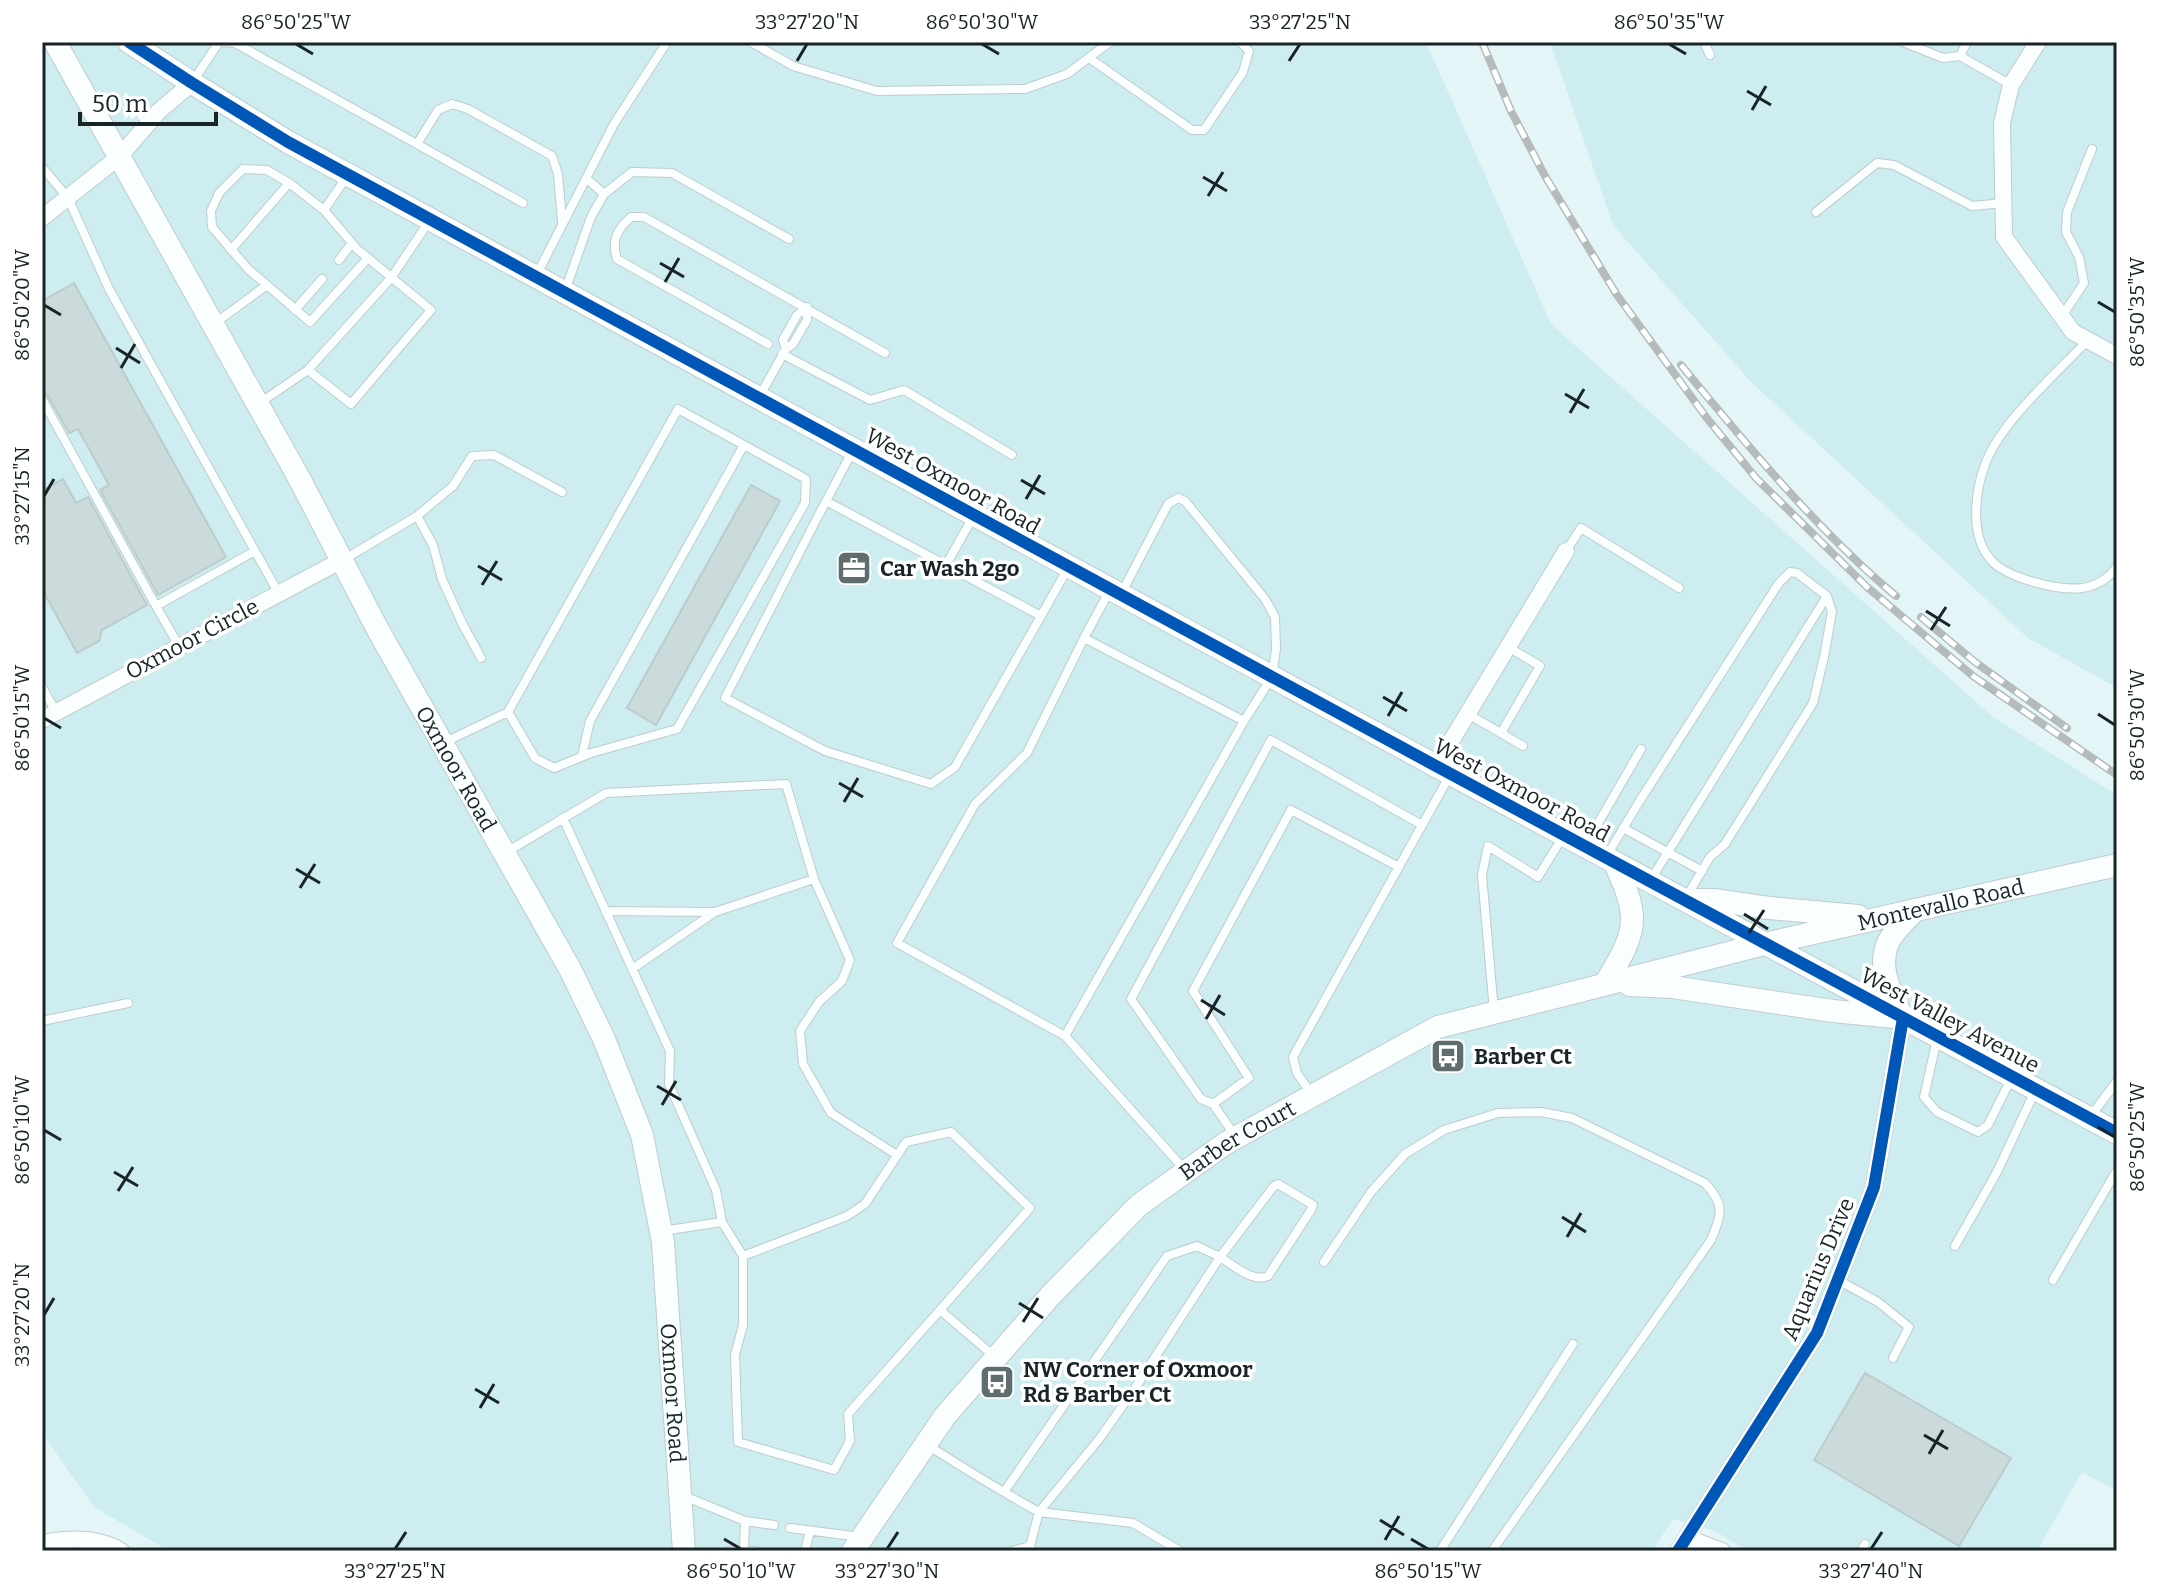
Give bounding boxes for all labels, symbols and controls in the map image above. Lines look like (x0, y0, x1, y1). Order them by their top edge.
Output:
text: 86°50'25"W (241, 10, 351, 34)
text: 33°27'20"N (755, 10, 859, 34)
text: 86°50'30"W (926, 10, 1039, 34)
text: 33°27'25"N (1249, 10, 1351, 34)
text: 86°50'35"W (1614, 10, 1725, 34)
scale bar (80, 76, 216, 126)
text: 50 m (92, 90, 148, 118)
text: 86°50'20"W (10, 248, 34, 361)
text: 86°50'35"W (2125, 256, 2149, 367)
street label: West Oxmoor Road (861, 422, 1045, 540)
text: 33°27'15"N (10, 446, 34, 546)
office icon: Car Wash 2go (835, 549, 873, 587)
place label: Car Wash 2go (880, 555, 1020, 582)
street label: Oxmoor Circle (121, 593, 263, 685)
text: 86°50'15"W (10, 664, 34, 772)
text: 86°50'30"W (2125, 668, 2149, 781)
street label: Oxmoor Road (410, 701, 503, 836)
street label: West Oxmoor Road (1429, 732, 1615, 848)
street label: Montevallo Road (1855, 873, 2026, 936)
street label: West Valley Avenue (1856, 961, 2044, 1079)
bus stop icon: Barber Ct (1429, 1037, 1467, 1075)
place label: Barber Ct (1474, 1043, 1572, 1070)
text: 86°50'10"W (10, 1075, 34, 1185)
text: 86°50'25"W (2125, 1082, 2149, 1192)
street label: Barber Court (1174, 1094, 1300, 1186)
street label: Aquarius Drive (1776, 1194, 1860, 1344)
text: 33°27'20"N (10, 1263, 34, 1367)
street label: Oxmoor Road (655, 1322, 691, 1464)
place label: NW Corner of Oxmoor Rd & Barber Ct (1023, 1356, 1253, 1408)
bus stop icon: NW Corner of Oxmoor Rd & Barber Ct (978, 1363, 1016, 1401)
text: 33°27'25"N (344, 1559, 446, 1583)
text: 86°50'10"W (686, 1559, 796, 1583)
text: 33°27'30"N (835, 1559, 939, 1583)
text: 86°50'15"W (1374, 1559, 1482, 1583)
text: 33°27'40"N (1819, 1559, 1924, 1583)

